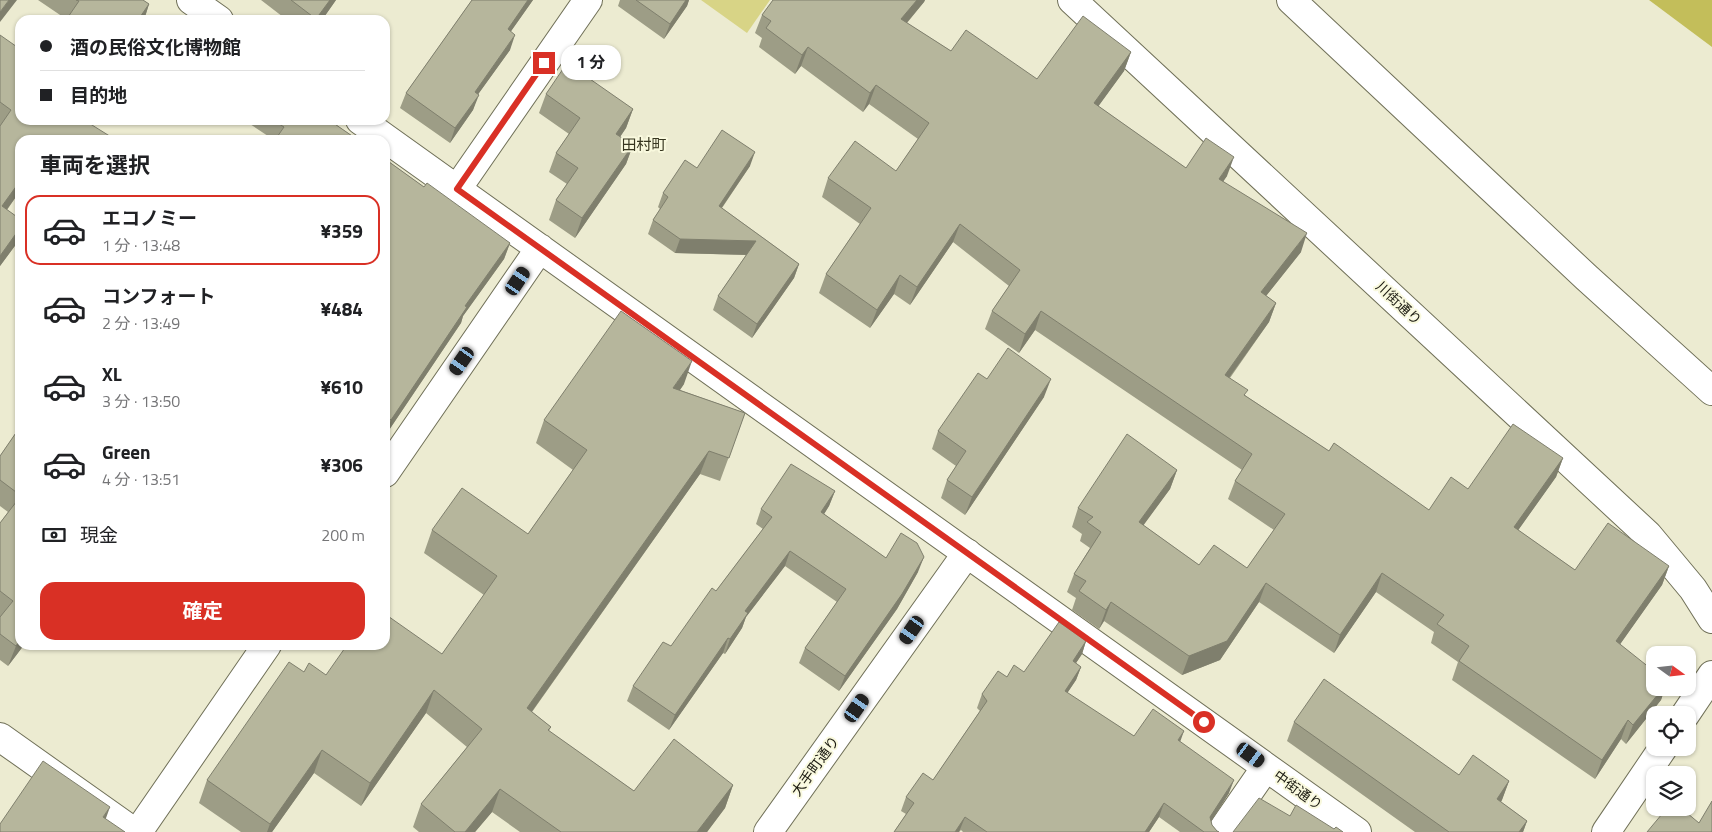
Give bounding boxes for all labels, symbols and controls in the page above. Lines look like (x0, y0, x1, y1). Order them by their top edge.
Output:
text: 酒の民俗文化博物館 (70, 32, 241, 61)
callout: 1 分 (562, 46, 622, 80)
text: 1 分 (577, 50, 605, 74)
route end (533, 52, 555, 74)
text: 目的地 (70, 80, 127, 109)
district label: 田村町 (621, 133, 667, 156)
text: 車両を選択 (40, 148, 150, 182)
text: エコノミー (102, 203, 197, 232)
icon: car (42, 208, 87, 253)
text: ¥359 (320, 216, 363, 245)
text: 1 分 · 13:48 (102, 233, 180, 257)
car (503, 264, 532, 298)
street label: 川街通り (1372, 276, 1427, 329)
text: コンフォート (102, 281, 215, 310)
icon: car (42, 286, 87, 331)
text: ¥484 (320, 294, 363, 323)
text: 2 分 · 13:49 (102, 311, 180, 335)
car (447, 344, 476, 378)
text: XL (102, 359, 122, 388)
icon: car (42, 364, 87, 409)
text: ¥610 (320, 372, 363, 401)
text: 3 分 · 13:50 (102, 389, 180, 413)
text: Green (102, 437, 151, 466)
icon: car (42, 442, 87, 487)
text: ¥306 (320, 450, 363, 479)
text: 4 分 · 13:51 (102, 467, 180, 491)
text: 現金 (80, 520, 118, 549)
icon: cash (40, 521, 68, 549)
text: 200 m (321, 523, 365, 547)
button: 確定 (40, 582, 365, 640)
car (897, 613, 926, 647)
north arrow (1646, 646, 1696, 696)
map controls (1646, 646, 1696, 816)
car (842, 691, 871, 725)
button: locate (1646, 706, 1696, 756)
route start (1193, 711, 1215, 733)
street label: 大手町通り (786, 731, 844, 800)
car (1234, 740, 1267, 770)
street label: 中街通り (1269, 765, 1327, 815)
button: layers (1646, 766, 1696, 816)

